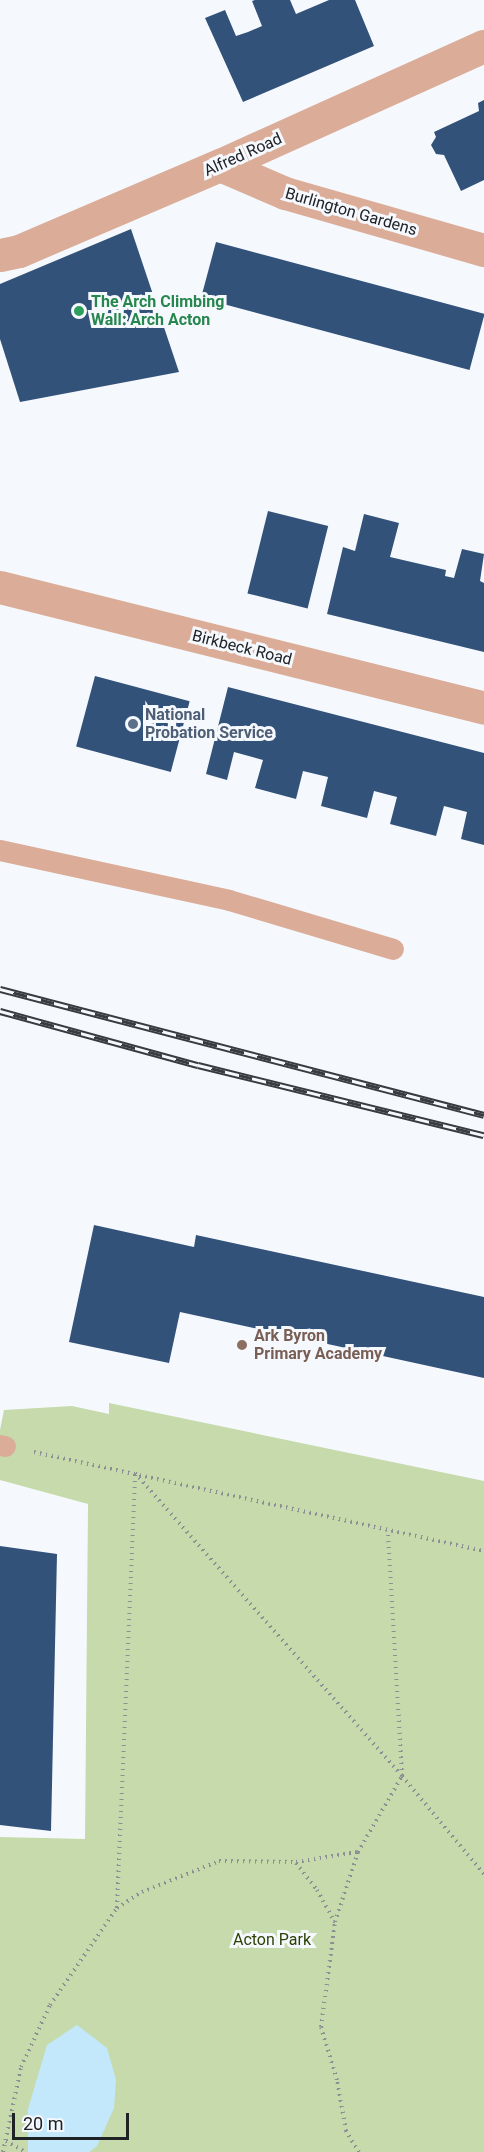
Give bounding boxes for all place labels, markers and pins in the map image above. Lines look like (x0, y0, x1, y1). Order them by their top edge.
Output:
place label: The Arch Climbing Wall: Arch Acton (91, 292, 224, 330)
marker: The Arch Climbing Wall: Arch Acton (72, 304, 86, 318)
place label: National Probation Service (145, 705, 273, 743)
marker: National Probation Service (126, 717, 140, 731)
place label: Ark Byron Primary Academy (254, 1326, 382, 1364)
marker: Ark Byron Primary Academy (235, 1338, 249, 1352)

